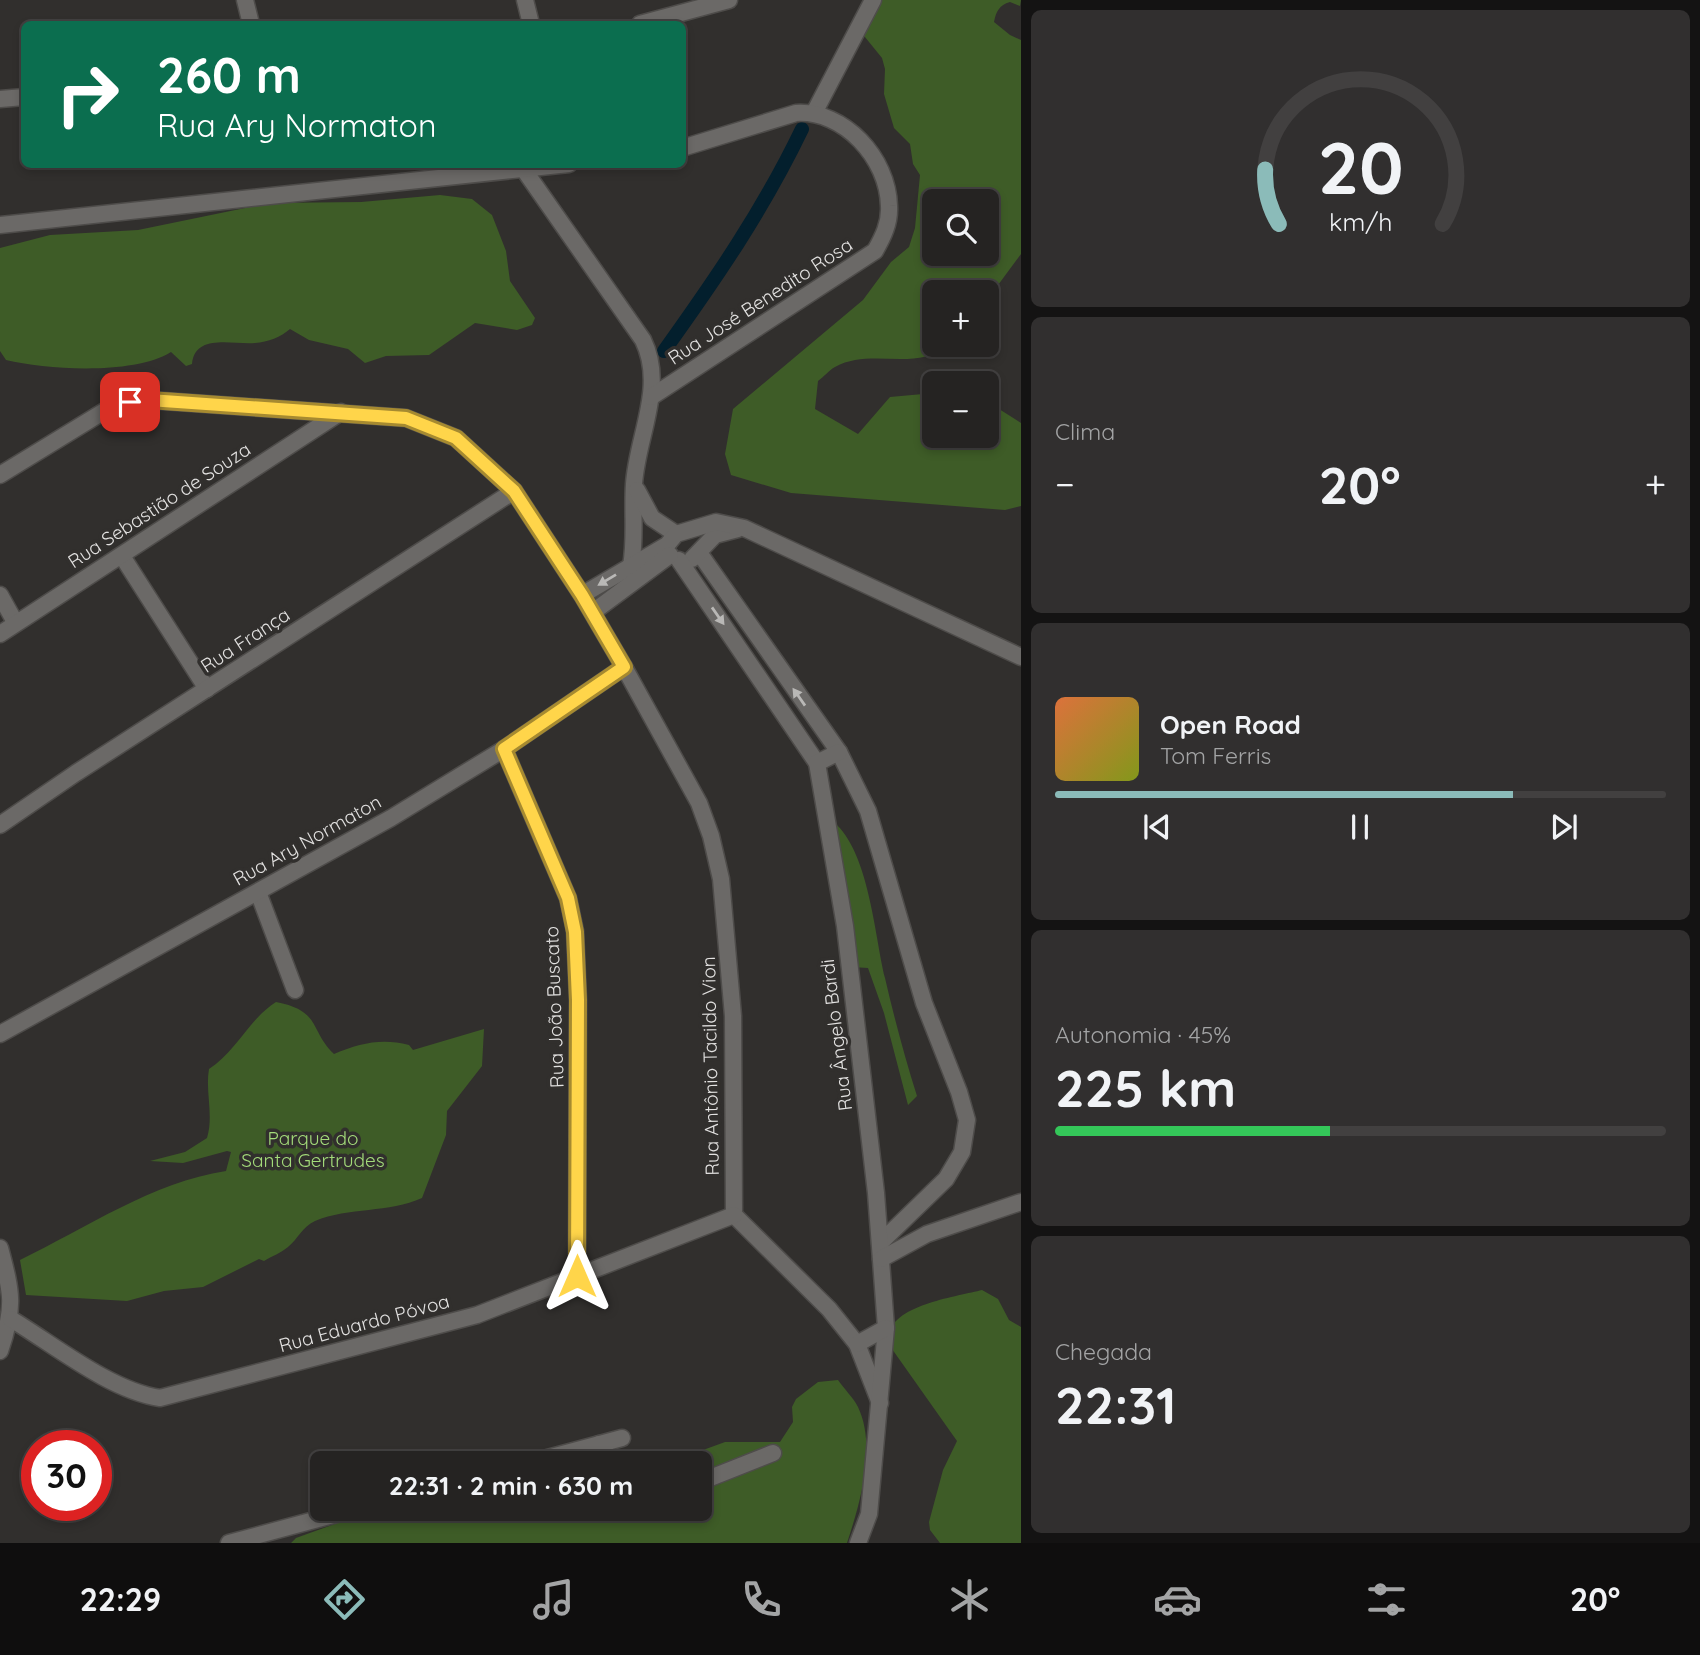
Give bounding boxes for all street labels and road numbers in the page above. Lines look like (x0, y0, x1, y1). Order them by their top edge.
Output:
street label: Rua José Benedito Rosa (663, 232, 857, 370)
street label: Rua Sebastião de Souza (63, 437, 255, 573)
street label: Rua França (196, 602, 294, 678)
street label: Rua Ary Normaton (229, 789, 385, 891)
street label: Rua João Buscato (539, 926, 569, 1088)
street label: Rua Antônio Tacildo Vion (696, 956, 724, 1176)
street label: Rua Ângelo Bardi (815, 958, 857, 1112)
street label: Rua Eduardo Póvoa (276, 1289, 452, 1357)

